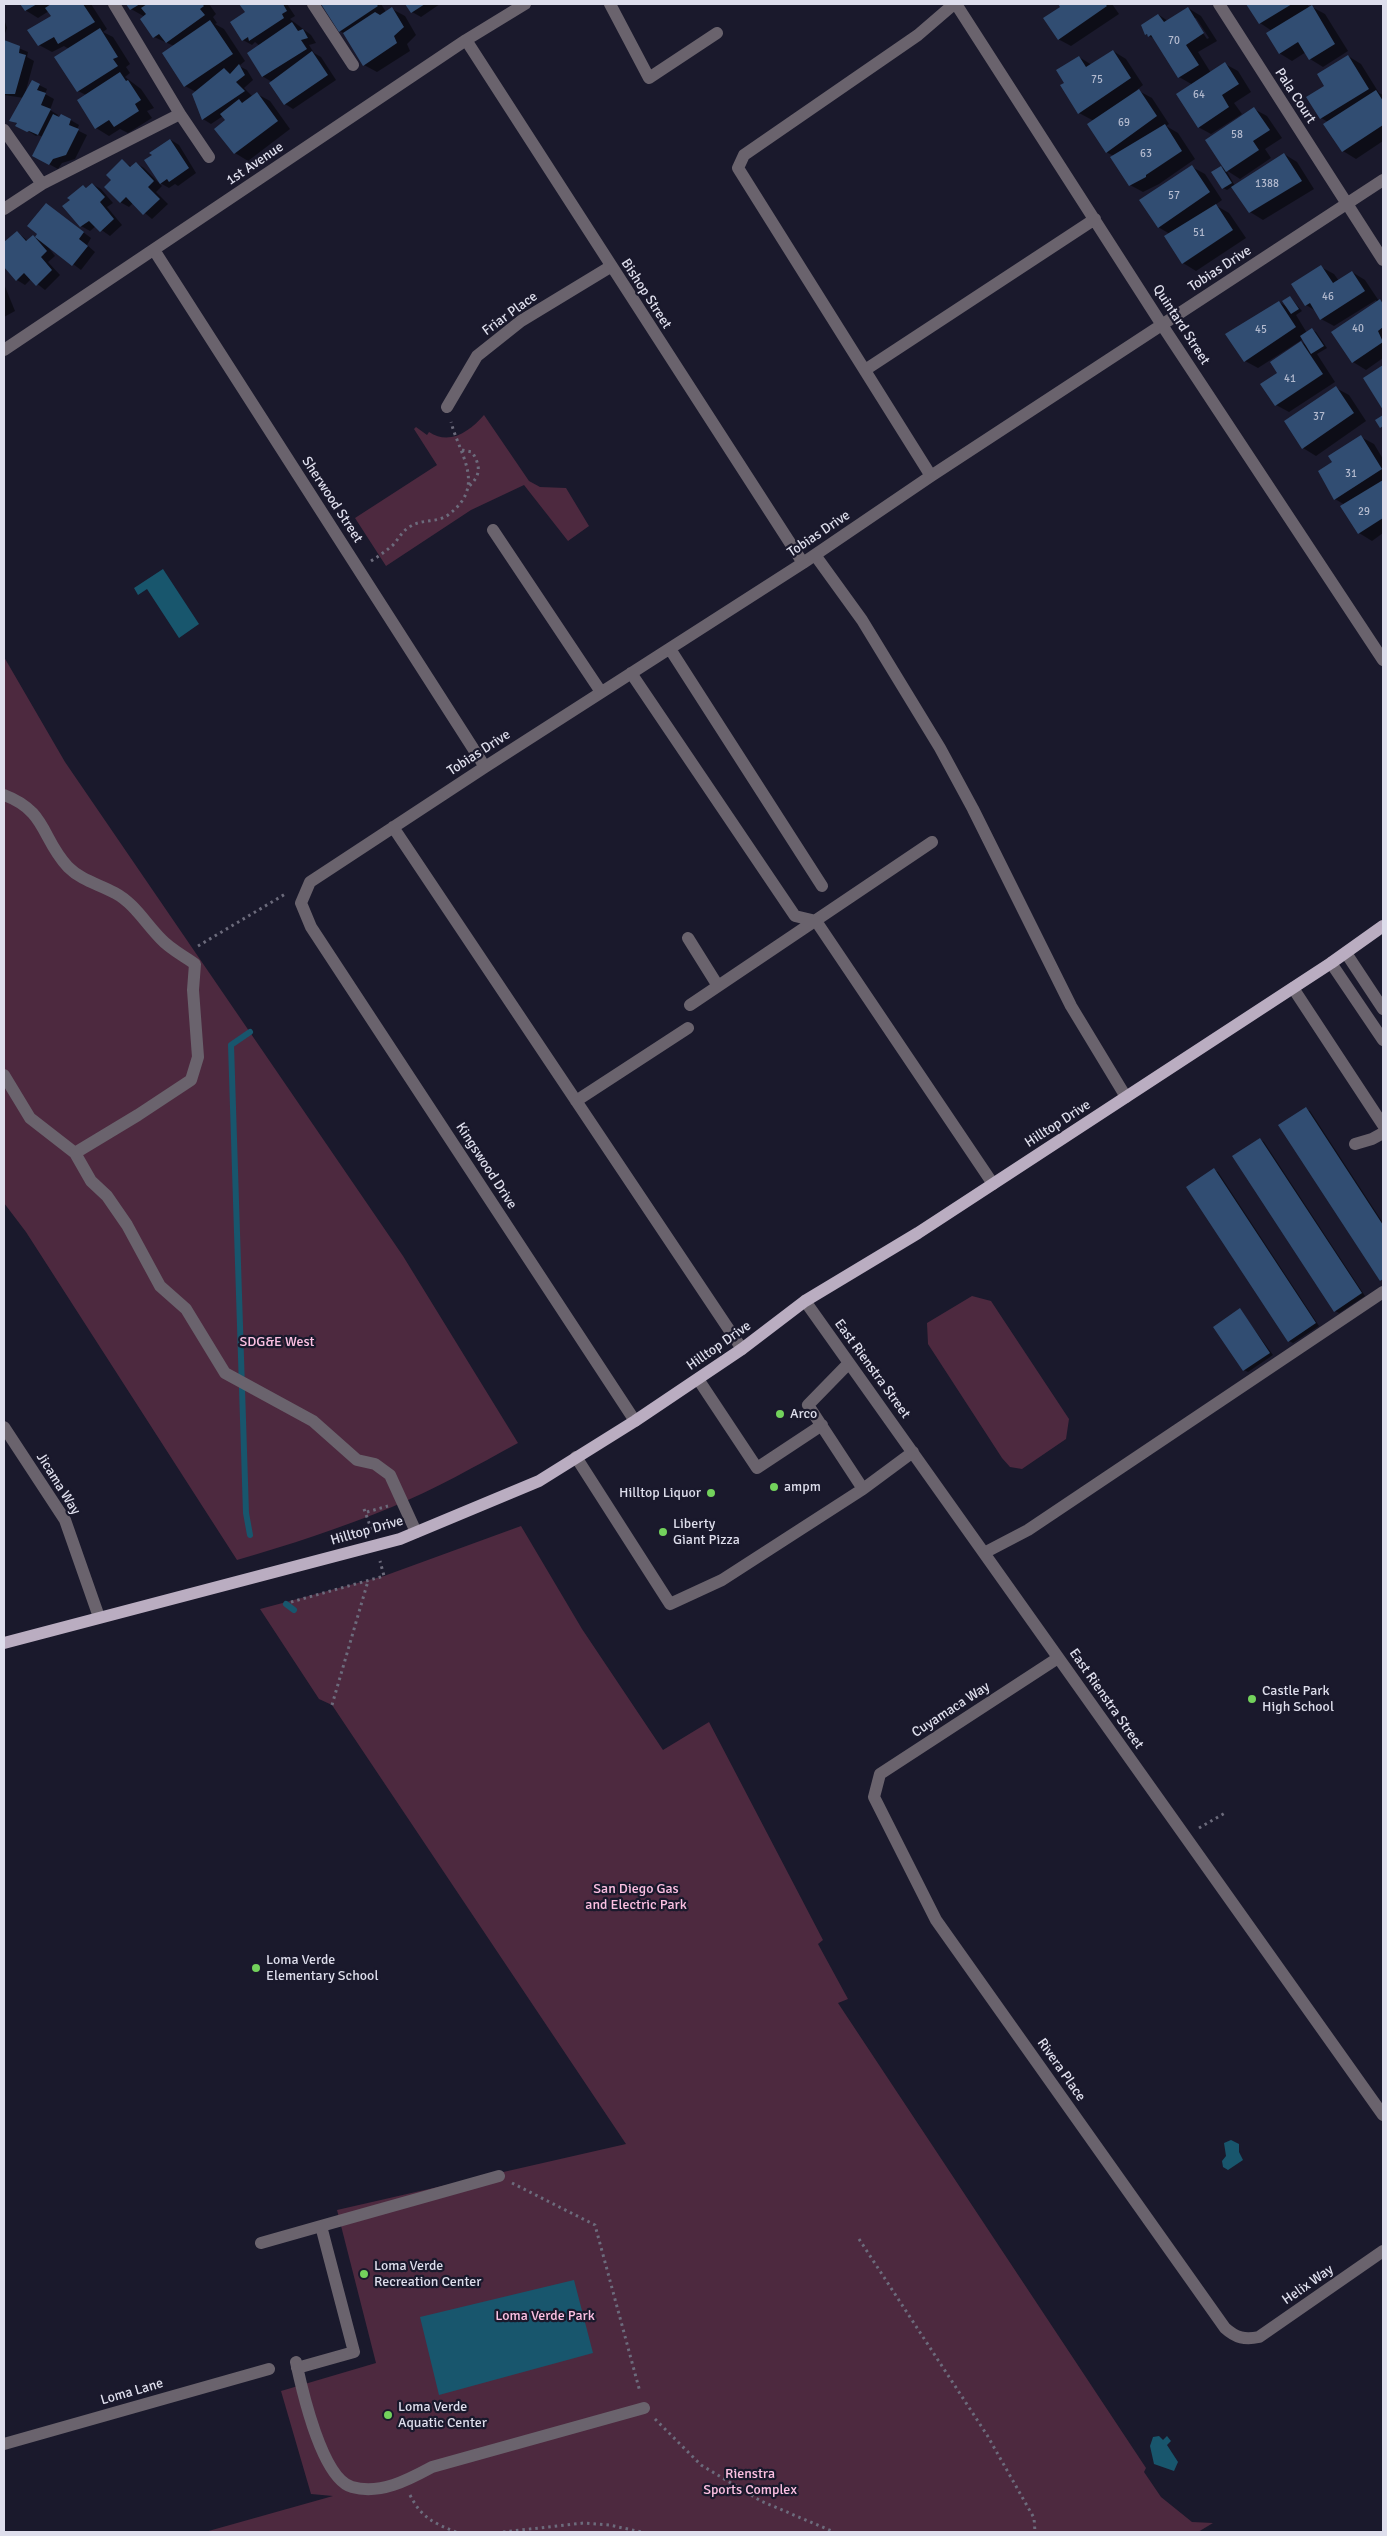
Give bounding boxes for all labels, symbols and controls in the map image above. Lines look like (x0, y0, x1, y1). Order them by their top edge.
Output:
house number: 70 (1168, 34, 1180, 48)
street label: Pala Court (1271, 65, 1319, 127)
house number: 75 (1091, 73, 1103, 87)
house number: 64 (1193, 88, 1205, 102)
house number: 69 (1118, 116, 1130, 130)
house number: 58 (1231, 128, 1243, 142)
street label: 1st Avenue (223, 139, 287, 189)
house number: 63 (1140, 147, 1152, 161)
house number: 1388 (1255, 177, 1279, 191)
house number: 57 (1168, 189, 1180, 203)
house number: 51 (1193, 226, 1205, 240)
street label: Tobias Drive (1185, 242, 1255, 296)
street label: Bishop Street (617, 256, 675, 332)
street label: Quintard Street (1149, 282, 1213, 368)
street label: Friar Place (479, 288, 541, 340)
house number: 46 (1322, 290, 1334, 304)
house number: 40 (1352, 322, 1364, 336)
house number: 45 (1255, 323, 1267, 337)
house number: 41 (1284, 372, 1296, 386)
house number: 37 (1313, 410, 1325, 424)
street label: Sherwood Street (298, 454, 366, 546)
house number: 31 (1345, 467, 1357, 481)
house number: 29 (1358, 505, 1370, 519)
street label: Tobias Drive (785, 507, 853, 561)
street label: Tobias Drive (444, 726, 514, 780)
street label: Hilltop Drive (1022, 1097, 1094, 1151)
street label: Kingswood Drive (452, 1120, 520, 1212)
street label: East Rienstra Street (830, 1316, 914, 1422)
street label: Hilltop Drive (683, 1318, 755, 1374)
park label: SDG&E West (240, 1334, 314, 1350)
place label: Arco (790, 1406, 817, 1422)
marker: Arco (774, 1408, 786, 1420)
street label: Jicama Way (32, 1450, 84, 1518)
place label: ampm (784, 1479, 821, 1495)
marker: ampm (768, 1481, 780, 1493)
place label: Hilltop Liquor (619, 1485, 701, 1501)
marker: Hilltop Liquor (705, 1487, 717, 1499)
street label: Hilltop Drive (329, 1513, 405, 1549)
place label: Liberty Giant Pizza (673, 1516, 740, 1548)
marker: Liberty Giant Pizza (657, 1526, 669, 1538)
street label: East Rienstra Street (1065, 1646, 1147, 1752)
street label: Cuyamaca Way (909, 1679, 993, 1741)
place label: Castle Park High School (1262, 1683, 1334, 1715)
marker: Castle Park High School (1246, 1693, 1258, 1705)
park label: San Diego Gas and Electric Park (585, 1881, 687, 1914)
place label: Loma Verde Elementary School (266, 1952, 379, 1984)
marker: Loma Verde Elementary School (250, 1962, 262, 1974)
street label: Rivera Place (1033, 2035, 1089, 2105)
place label: Loma Verde Recreation Center (374, 2258, 481, 2290)
street label: Helix Way (1279, 2261, 1337, 2309)
marker: Loma Verde Recreation Center (358, 2268, 370, 2280)
park label: Loma Verde Park (495, 2308, 595, 2324)
street label: Loma Lane (99, 2375, 165, 2409)
place label: Loma Verde Aquatic Center (398, 2399, 487, 2432)
marker: Loma Verde Aquatic Center (382, 2409, 394, 2421)
park label: Rienstra Sports Complex (703, 2466, 797, 2498)

